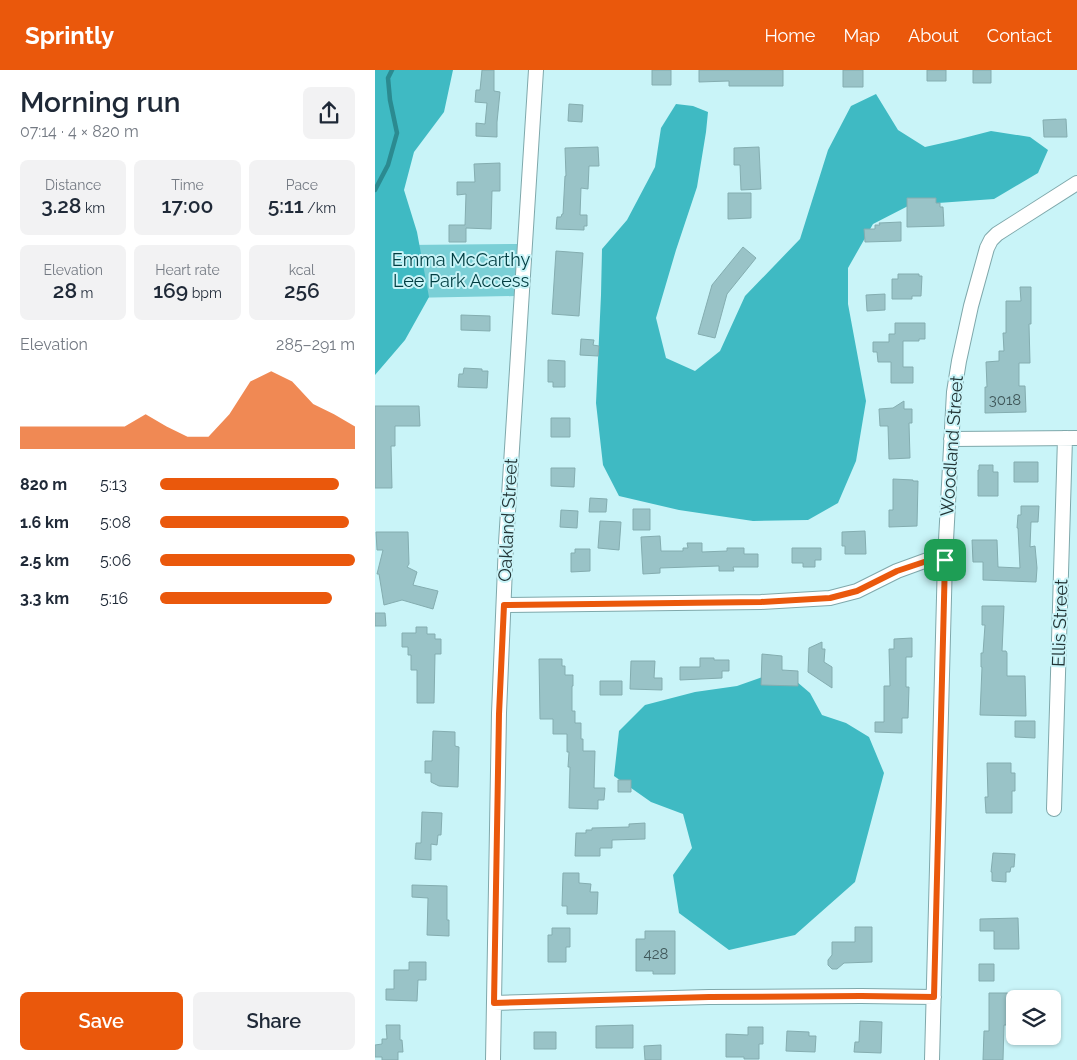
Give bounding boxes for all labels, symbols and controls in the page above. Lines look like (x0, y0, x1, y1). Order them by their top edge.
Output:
text: Sprintly (25, 21, 114, 50)
text: Home (764, 25, 815, 46)
text: Map (843, 25, 880, 46)
text: About (908, 25, 959, 46)
text: Contact (987, 25, 1052, 46)
text: Morning run (20, 86, 180, 119)
button: share (303, 87, 355, 139)
text: 07:14 · 4 × 820 m (20, 122, 139, 141)
text: Distance (45, 177, 101, 193)
text: Time (171, 177, 204, 193)
text: Pace (286, 177, 318, 193)
text: 3.28 (41, 193, 81, 218)
text: 17:00 (162, 193, 213, 218)
text: 5:11 (268, 193, 304, 218)
text: km (81, 200, 105, 216)
text: /km (304, 200, 336, 216)
park label: Emma McCarthy Lee Park Access (392, 249, 530, 291)
text: Elevation (43, 262, 103, 278)
text: Heart rate (155, 262, 220, 278)
text: kcal (289, 262, 315, 278)
text: 28 (53, 278, 77, 303)
text: 169 (153, 278, 188, 303)
text: 256 (284, 278, 320, 303)
text: m (77, 285, 93, 301)
text: bpm (188, 285, 222, 301)
text: Elevation (20, 335, 88, 354)
text: 285–291 m (276, 335, 355, 354)
street label: Woodland Street (936, 375, 967, 517)
house number: 3018 (989, 391, 1021, 409)
street label: Oakland Street (494, 458, 521, 582)
text: 820 m (20, 475, 67, 494)
text: 5:13 (100, 475, 127, 494)
text: 1.6 km (20, 513, 69, 532)
text: 5:08 (100, 513, 131, 532)
pin (924, 539, 966, 581)
icon: arrive (931, 546, 959, 574)
text: 2.5 km (20, 551, 69, 570)
text: 5:06 (100, 551, 131, 570)
street label: Ellis Street (1047, 579, 1072, 667)
text: 3.3 km (20, 589, 69, 608)
text: 5:16 (100, 589, 128, 608)
house number: 428 (644, 945, 669, 963)
map controls (1006, 990, 1061, 1045)
button: layers (1006, 990, 1061, 1045)
button: Save (20, 992, 183, 1050)
button: Share (193, 992, 355, 1050)

